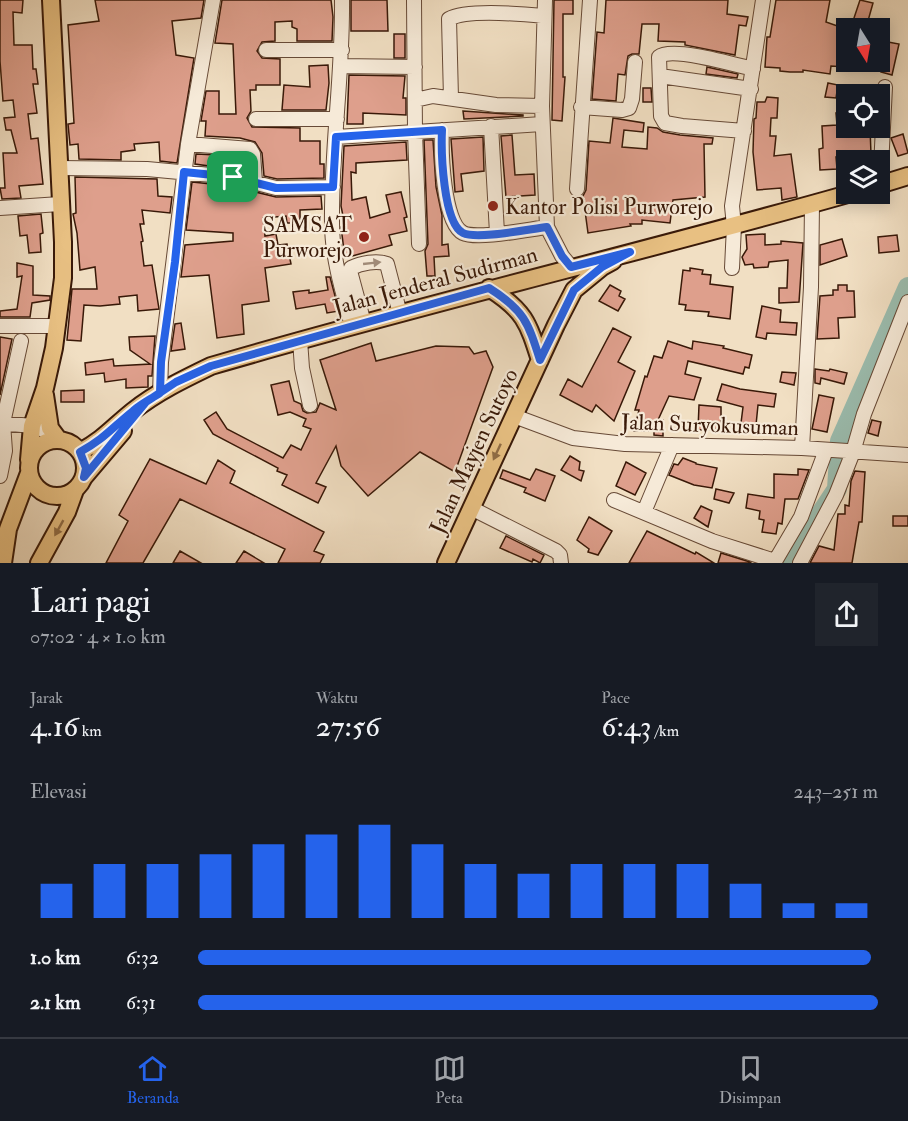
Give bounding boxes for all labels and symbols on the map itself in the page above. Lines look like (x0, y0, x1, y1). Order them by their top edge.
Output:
north arrow (836, 18, 890, 72)
pin (207, 151, 258, 202)
place label: Kantor Polisi Purworejo (505, 193, 713, 221)
marker: Kantor Polisi Purworejo (486, 199, 500, 213)
place label: SAMSAT Purworejo (263, 211, 353, 264)
marker: SAMSAT Purworejo (357, 230, 371, 244)
street label: Jalan Jenderal Sudirman (329, 240, 541, 322)
one-way arrow (363, 258, 382, 268)
street label: Jalan Mayjen Sutoyo (423, 364, 524, 539)
street label: Jalan Suryokusuman (620, 408, 799, 442)
one-way arrow (492, 444, 502, 462)
one-way arrow (54, 519, 64, 536)

